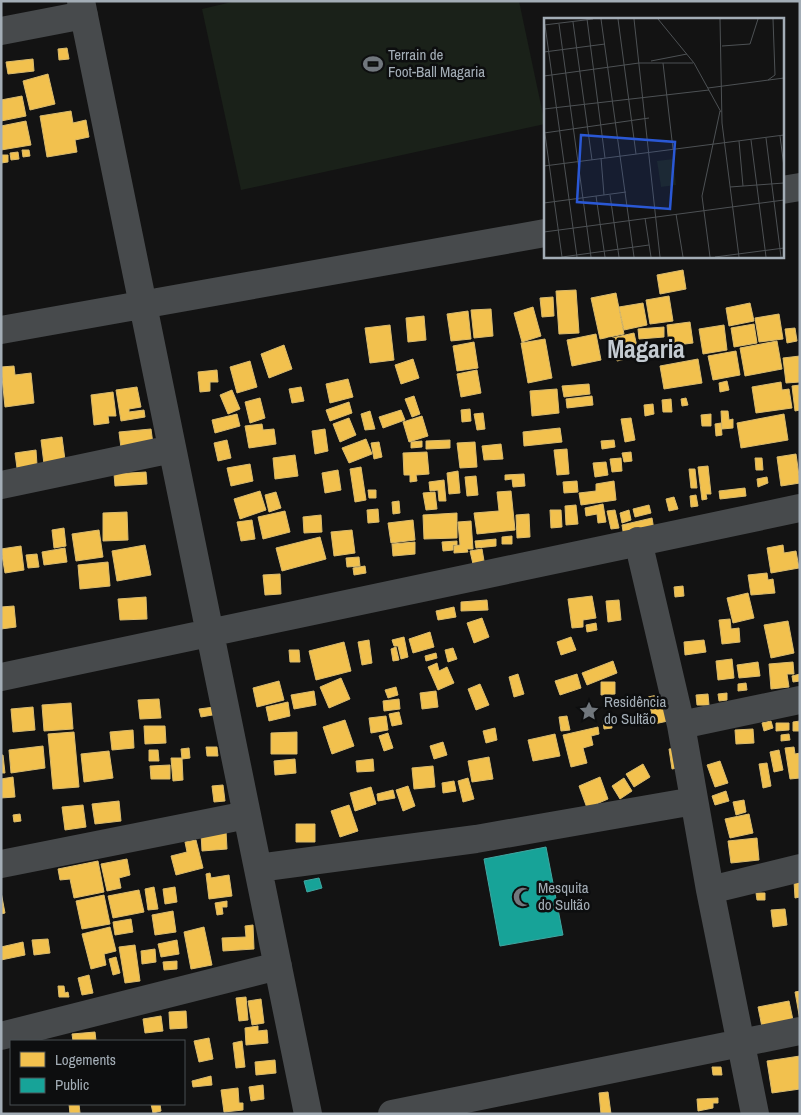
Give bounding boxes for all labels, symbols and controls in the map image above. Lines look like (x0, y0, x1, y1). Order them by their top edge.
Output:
inset map (544, 18, 784, 258)
place label: Terrain de Foot-Ball Magaria (388, 44, 485, 82)
sports icon: Terrain de Foot-Ball Magaria (362, 53, 384, 75)
district label: Magaria (607, 332, 685, 366)
place label: Residência do Sultão (604, 691, 666, 729)
place icon: Residência do Sultão (578, 700, 600, 722)
place label: Mesquita do Sultão (538, 877, 590, 915)
mosque icon: Mesquita do Sultão (512, 886, 534, 908)
legend (10, 1040, 185, 1105)
text: Logements (55, 1049, 116, 1070)
text: Public (55, 1074, 89, 1095)

